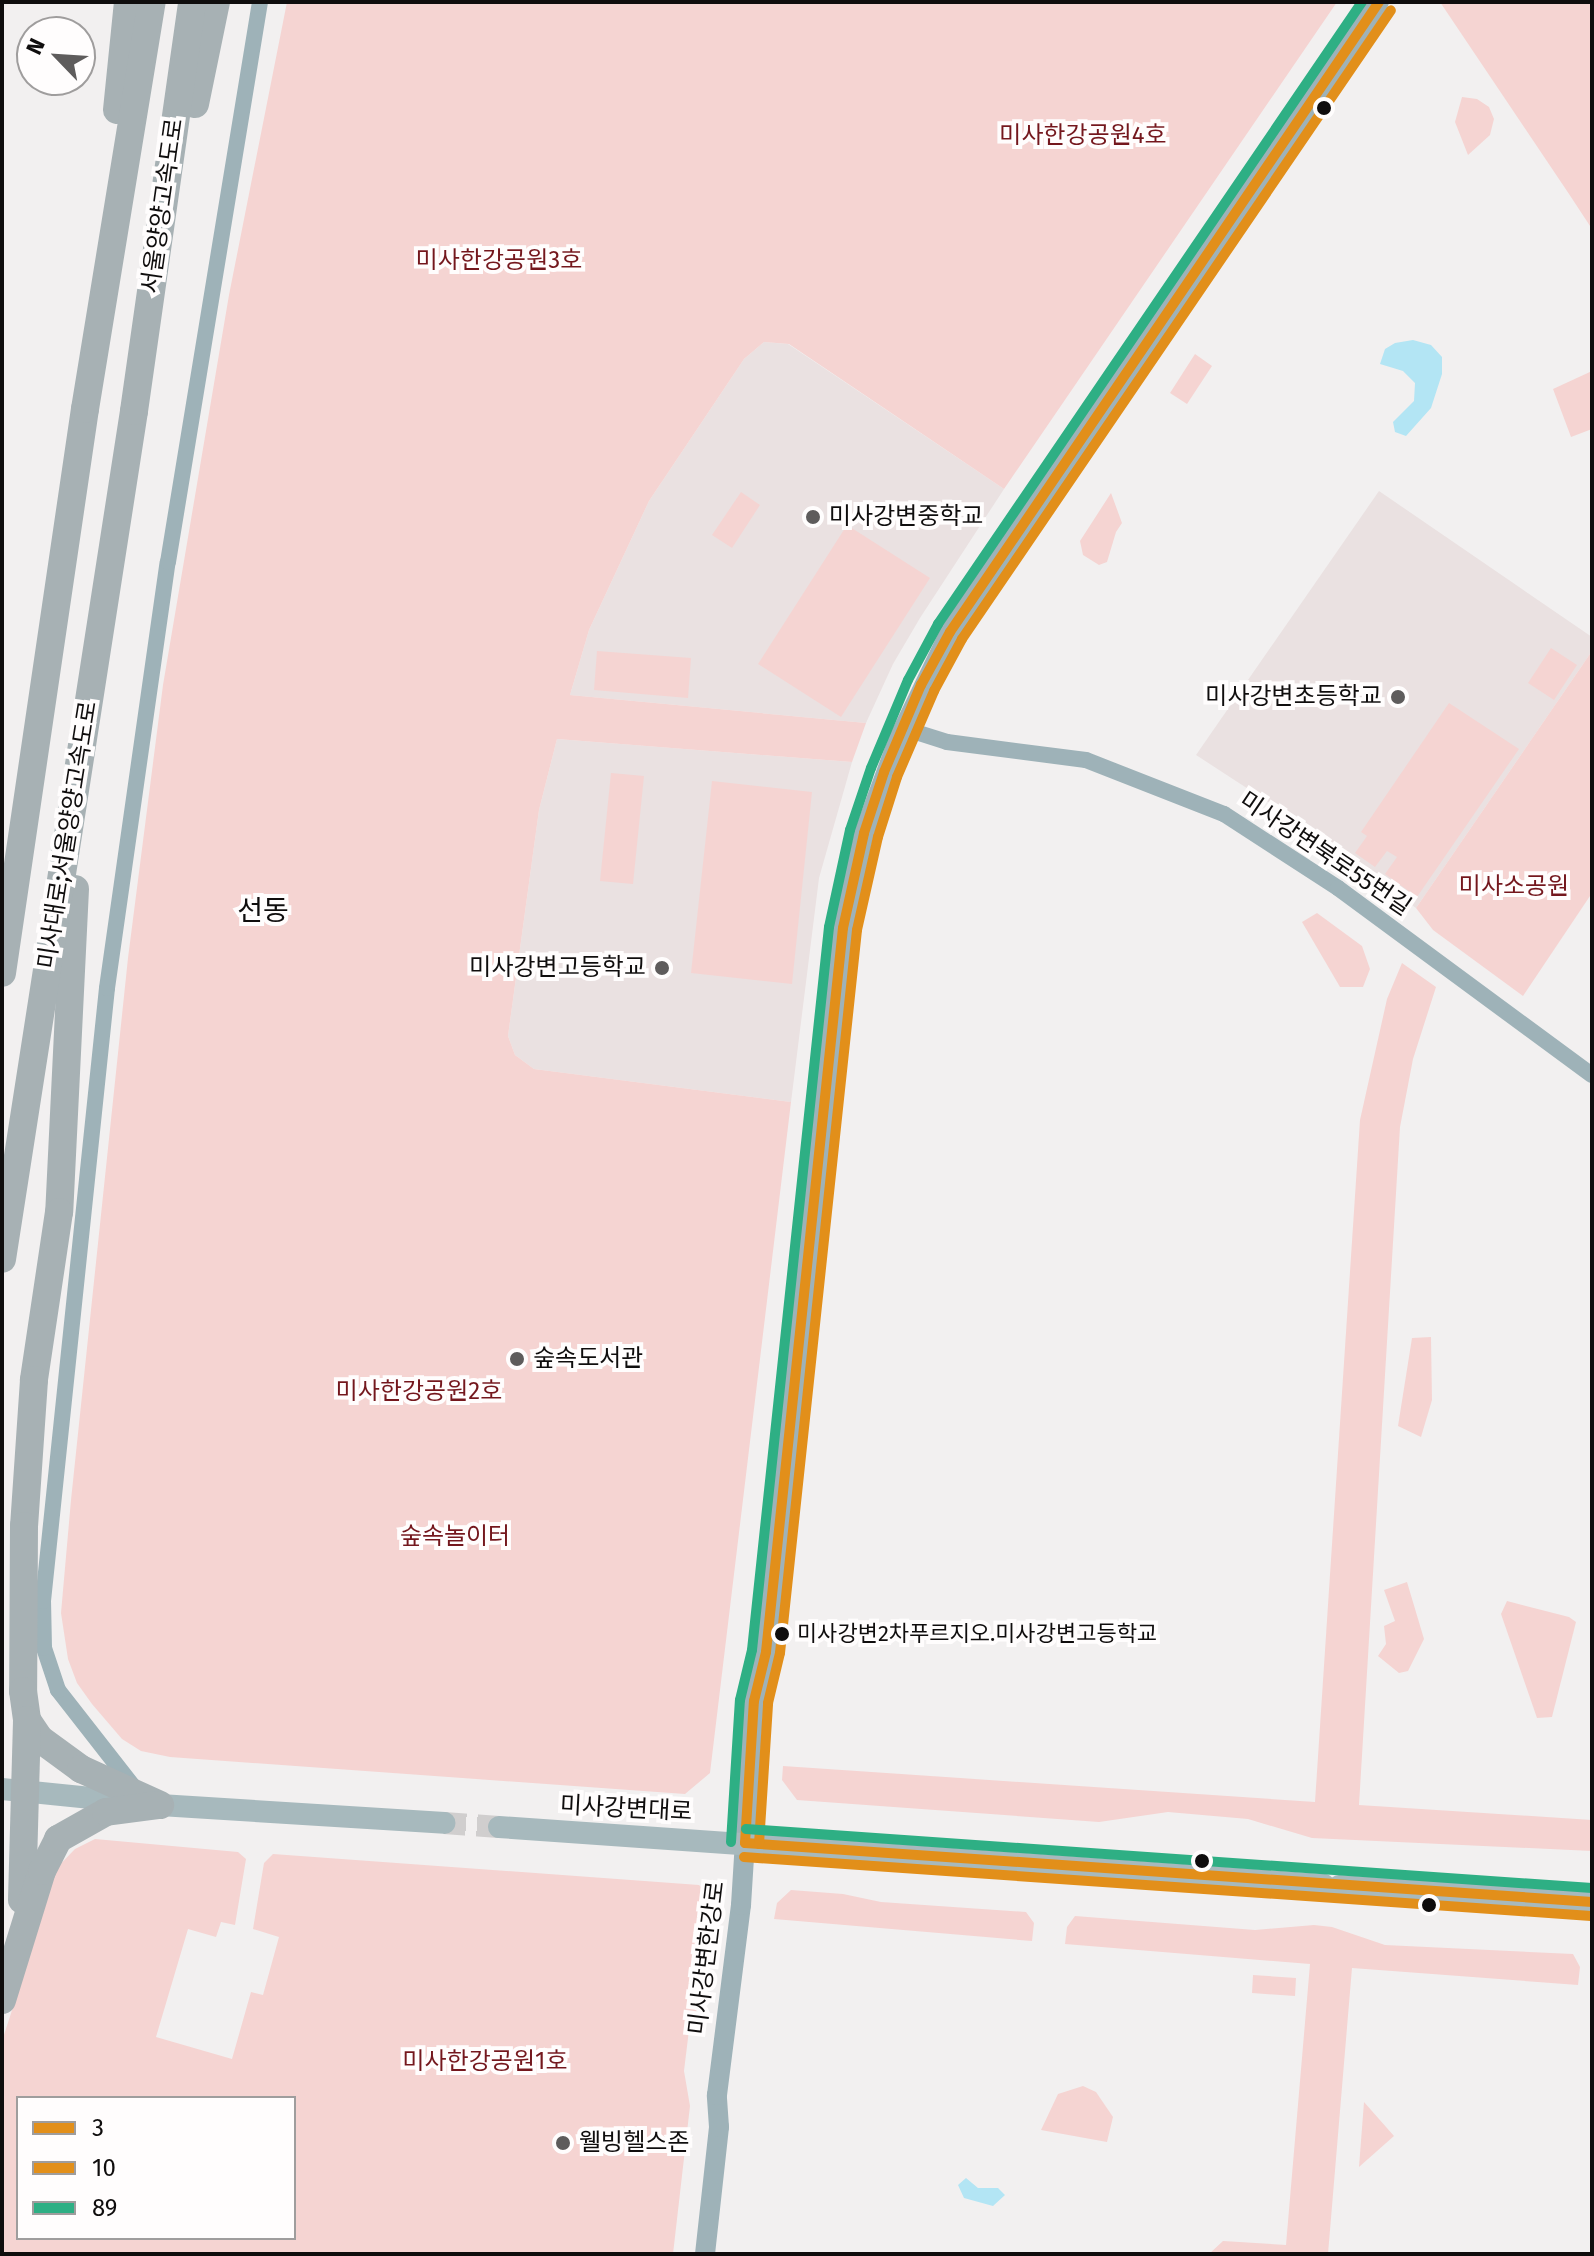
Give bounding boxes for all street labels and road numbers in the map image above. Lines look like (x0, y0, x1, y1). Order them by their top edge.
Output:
street label: 서울양양고속도로 (136, 117, 190, 295)
street label: 미사대로;서울양양고속도로 (33, 699, 103, 971)
street label: 미사강변북로55번길 (1234, 786, 1416, 922)
street label: 미사강변대로 (559, 1791, 693, 1827)
street label: 미사강변한강로 (683, 1880, 731, 2036)

